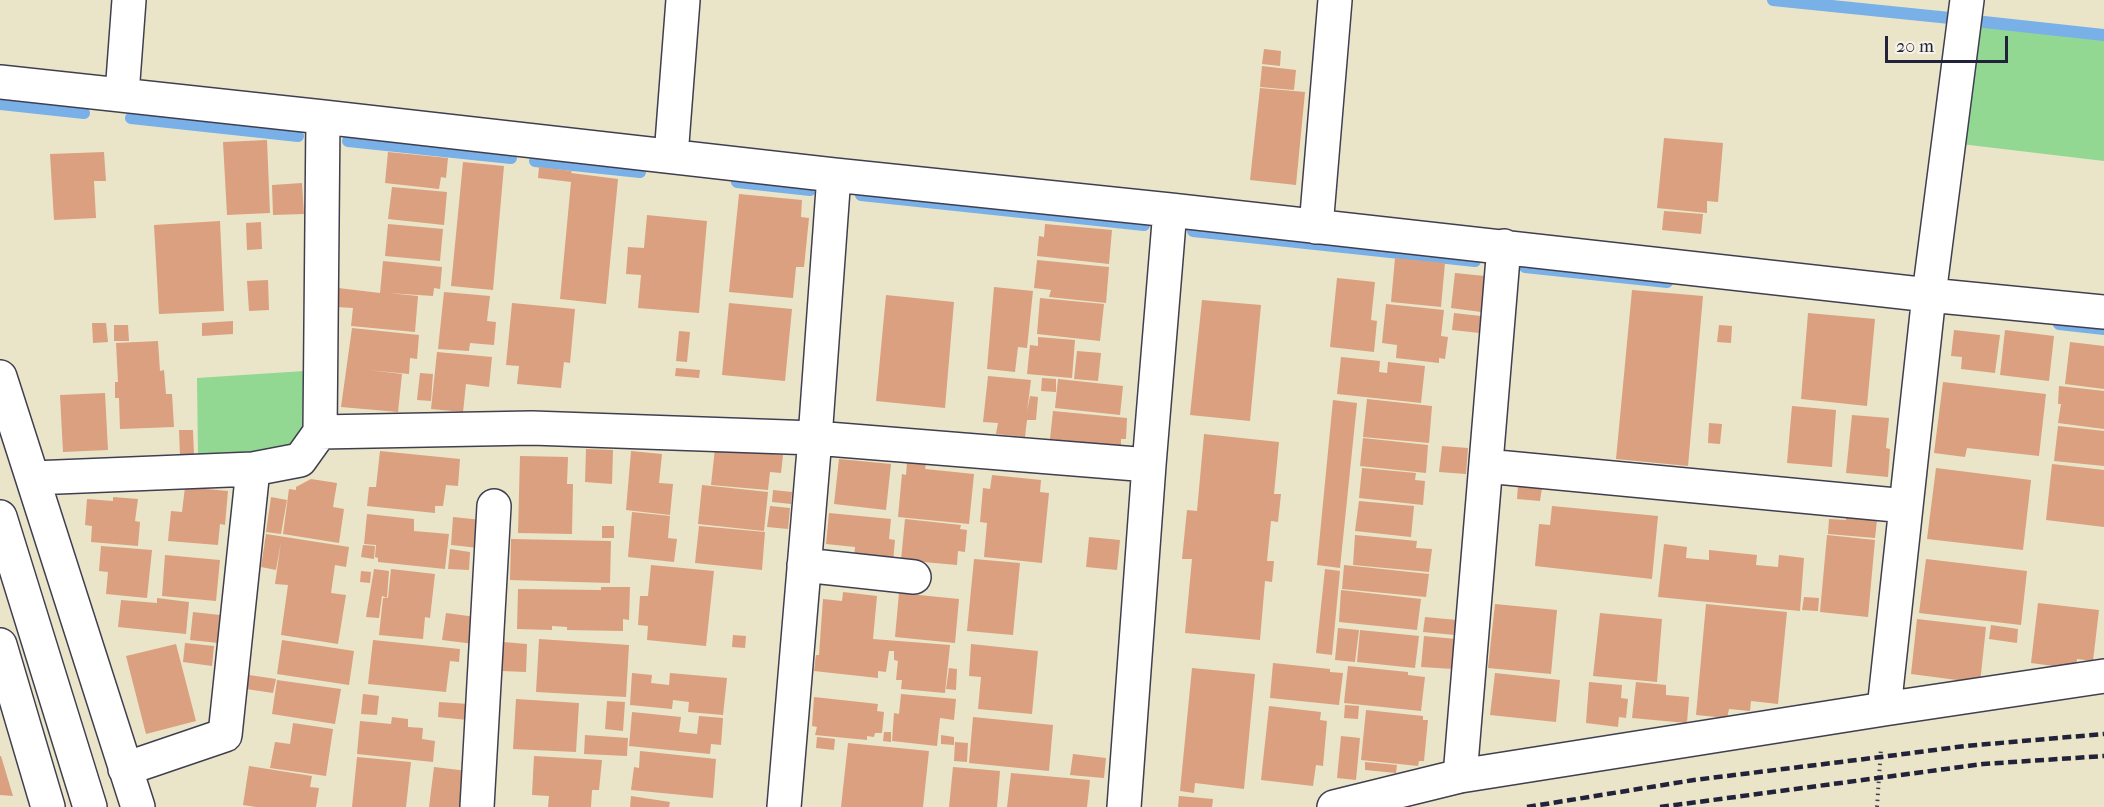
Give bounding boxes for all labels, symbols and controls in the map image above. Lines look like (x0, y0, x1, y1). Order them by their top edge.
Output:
scale bar (1888, 24, 2011, 62)
text: 20 m (1896, 36, 1934, 57)

